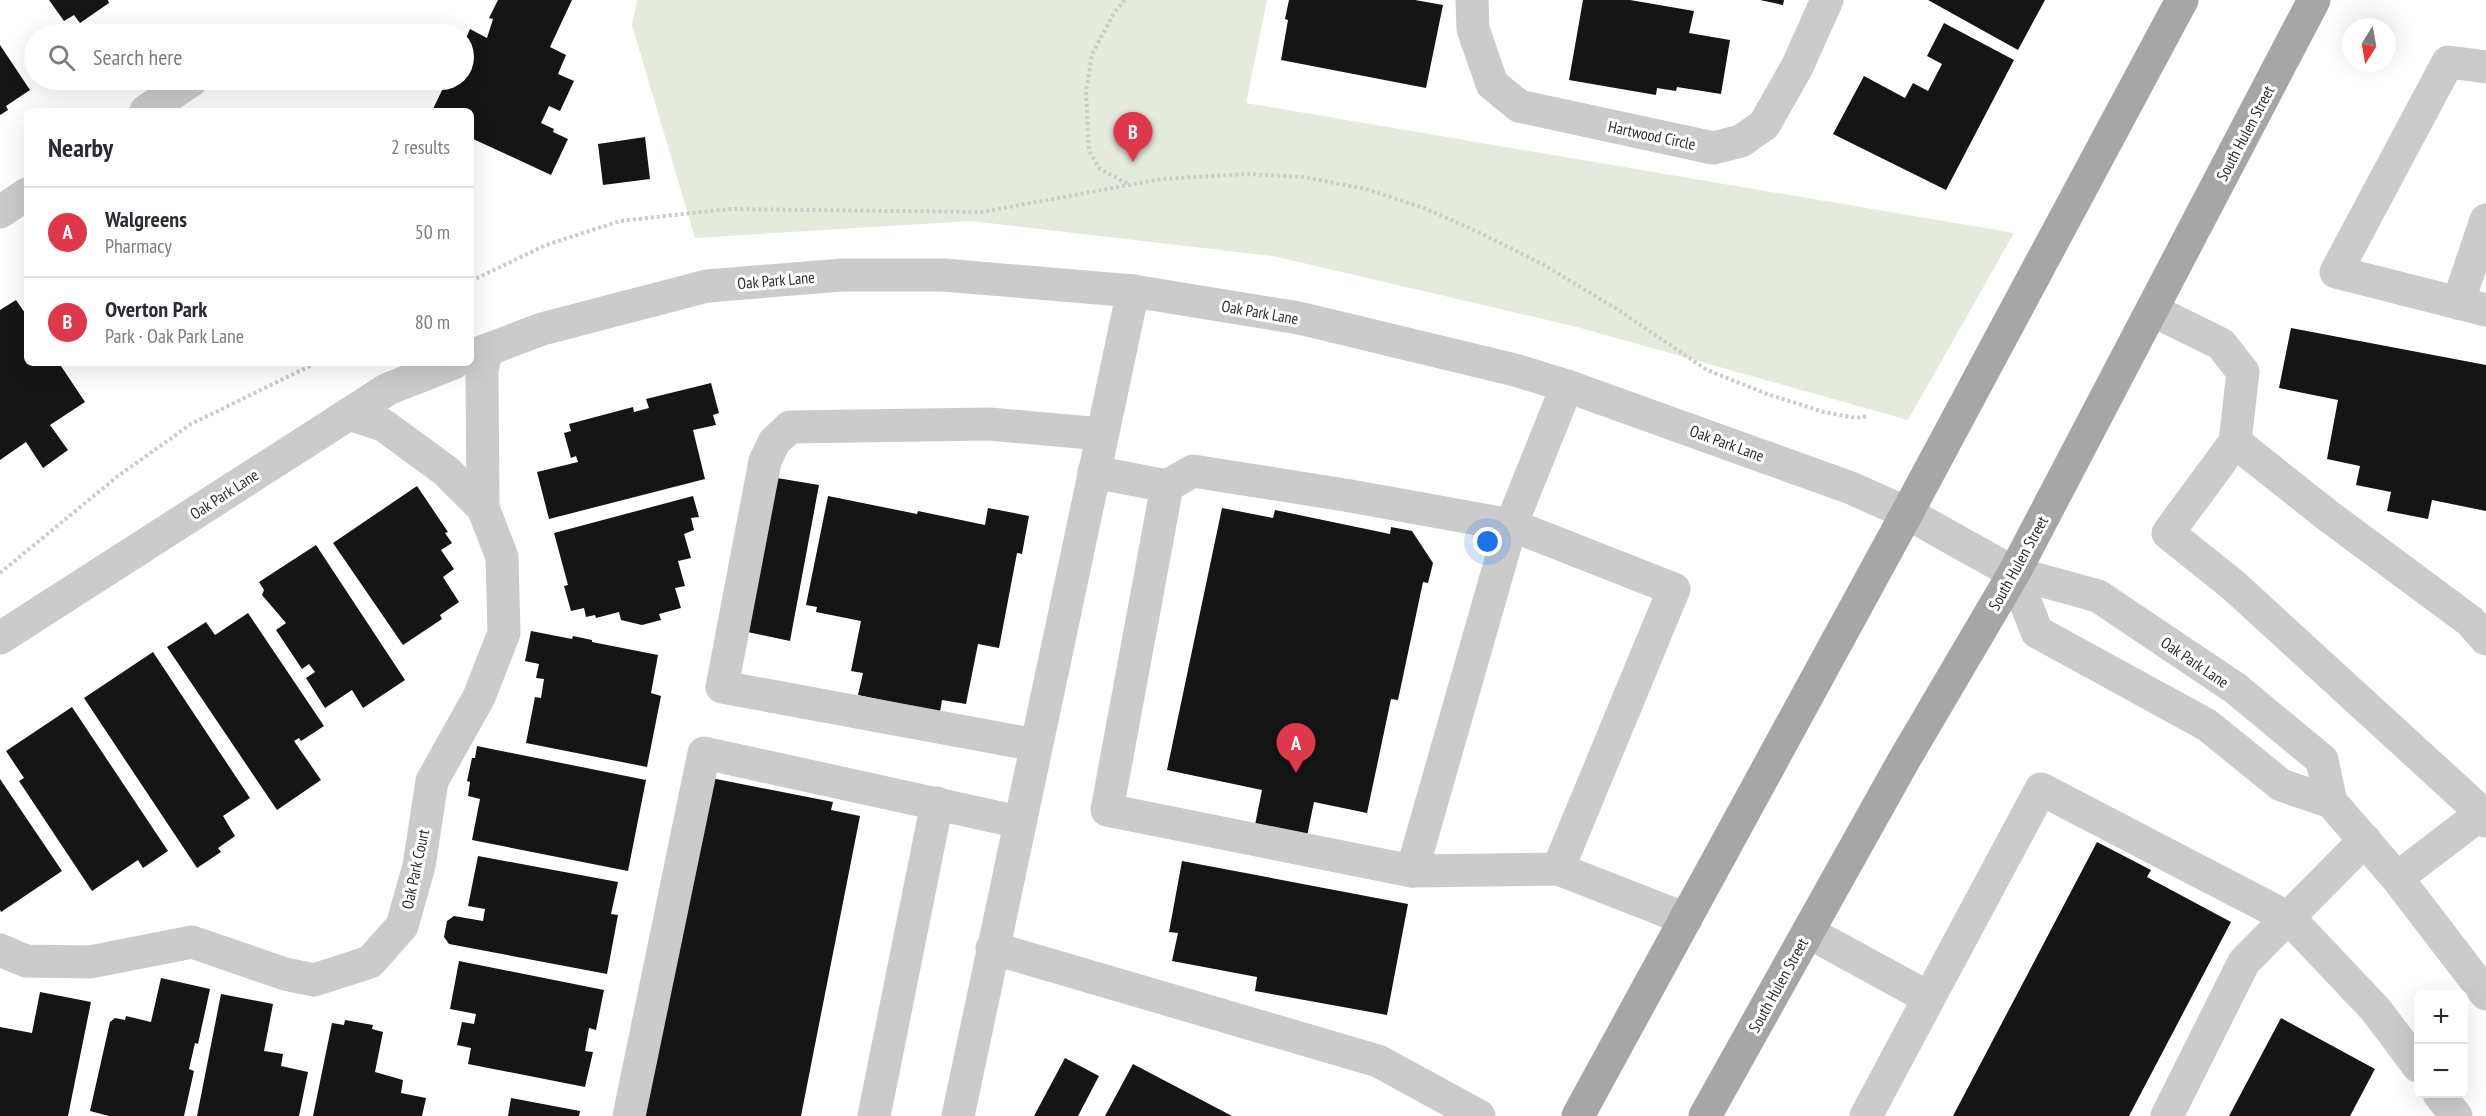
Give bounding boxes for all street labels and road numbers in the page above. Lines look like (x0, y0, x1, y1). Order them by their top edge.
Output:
street label: South Hulen Street (2212, 81, 2279, 184)
street label: Hartwood Circle (1606, 116, 1698, 154)
street label: Oak Park Lane (736, 267, 816, 293)
street label: Oak Park Lane (1220, 295, 1300, 329)
street label: Oak Park Lane (1687, 420, 1767, 466)
street label: Oak Park Lane (186, 464, 262, 524)
street label: South Hulen Street (1984, 512, 2052, 614)
street label: Oak Park Lane (2157, 632, 2233, 692)
street label: Oak Park Court (397, 827, 433, 911)
street label: South Hulen Street (1744, 934, 1812, 1036)

